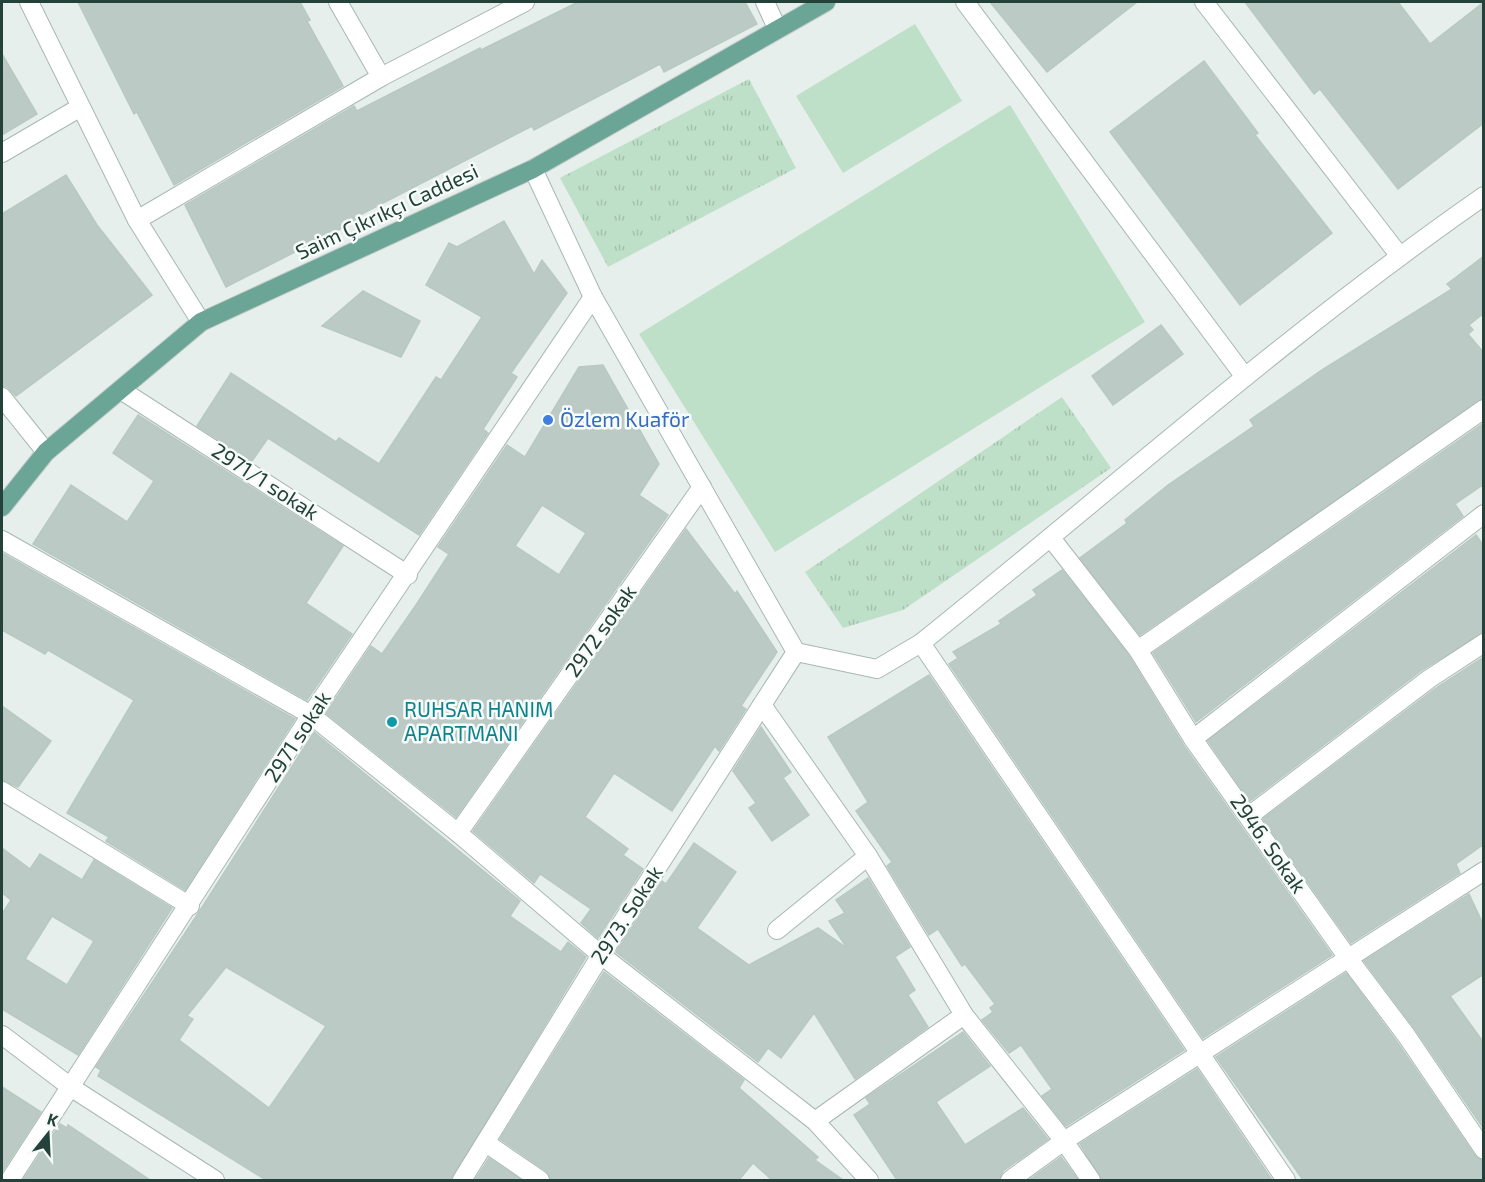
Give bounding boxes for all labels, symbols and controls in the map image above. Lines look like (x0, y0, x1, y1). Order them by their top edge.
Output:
street label: Saim Çıkrıkçı Caddesi (291, 157, 482, 266)
place label: Özlem Kuaför (560, 406, 690, 431)
marker: Özlem Kuaför (541, 413, 555, 427)
street label: 2971/1 sokak (208, 437, 324, 525)
street label: 2972 sokak (559, 579, 641, 681)
street label: 2971 sokak (258, 686, 335, 786)
place label: RUHSAR HANIM APARTMANI (404, 696, 553, 745)
marker: RUHSAR HANIM APARTMANI (385, 715, 399, 729)
street label: 2946. Sokak (1226, 789, 1313, 898)
street label: 2973. Sokak (585, 860, 667, 968)
north arrow (18, 1104, 78, 1164)
text: K (45, 1109, 61, 1130)

